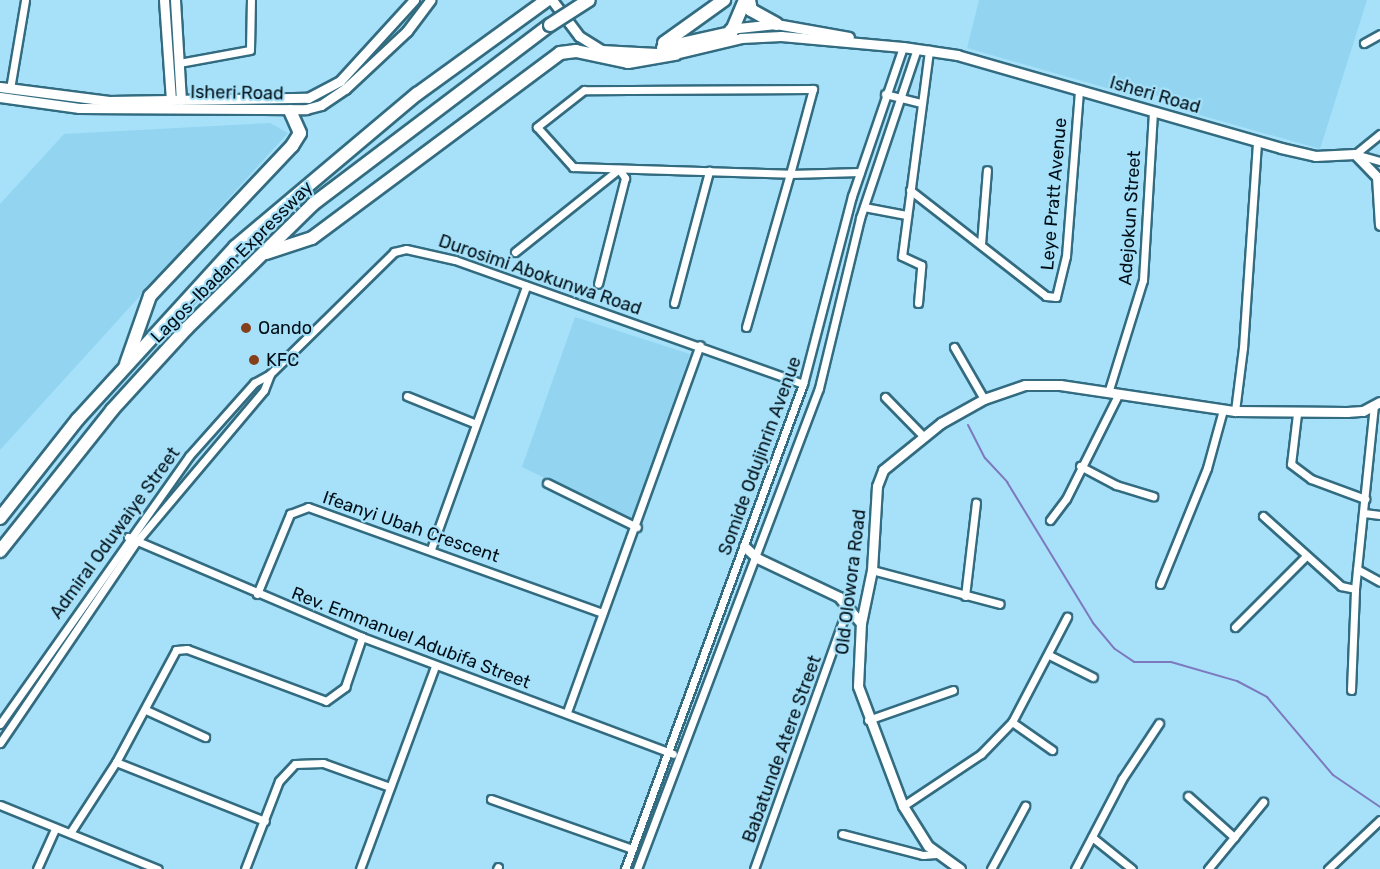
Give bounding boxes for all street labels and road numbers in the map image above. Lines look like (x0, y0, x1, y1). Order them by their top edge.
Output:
street label: Isheri Road (1107, 72, 1203, 118)
street label: Isheri Road (190, 81, 284, 105)
street label: Leye Pratt Avenue (1037, 117, 1071, 271)
street label: Adejokun Street (1115, 150, 1145, 286)
street label: Lagos-Ibadan Expressway (146, 176, 318, 348)
street label: Durosimi Abokunwa Road (435, 230, 645, 320)
street label: Somide Odujinrin Avenue (714, 354, 806, 558)
street label: Admiral Oduwaiye Street (45, 443, 185, 623)
street label: Ifeanyi Ubah Crescent (320, 487, 502, 567)
street label: Old Olowora Road (831, 508, 871, 656)
street label: Rev. Emmanuel Adubifa Street (288, 582, 534, 694)
street label: Babatunde Atere Street (738, 652, 826, 846)

